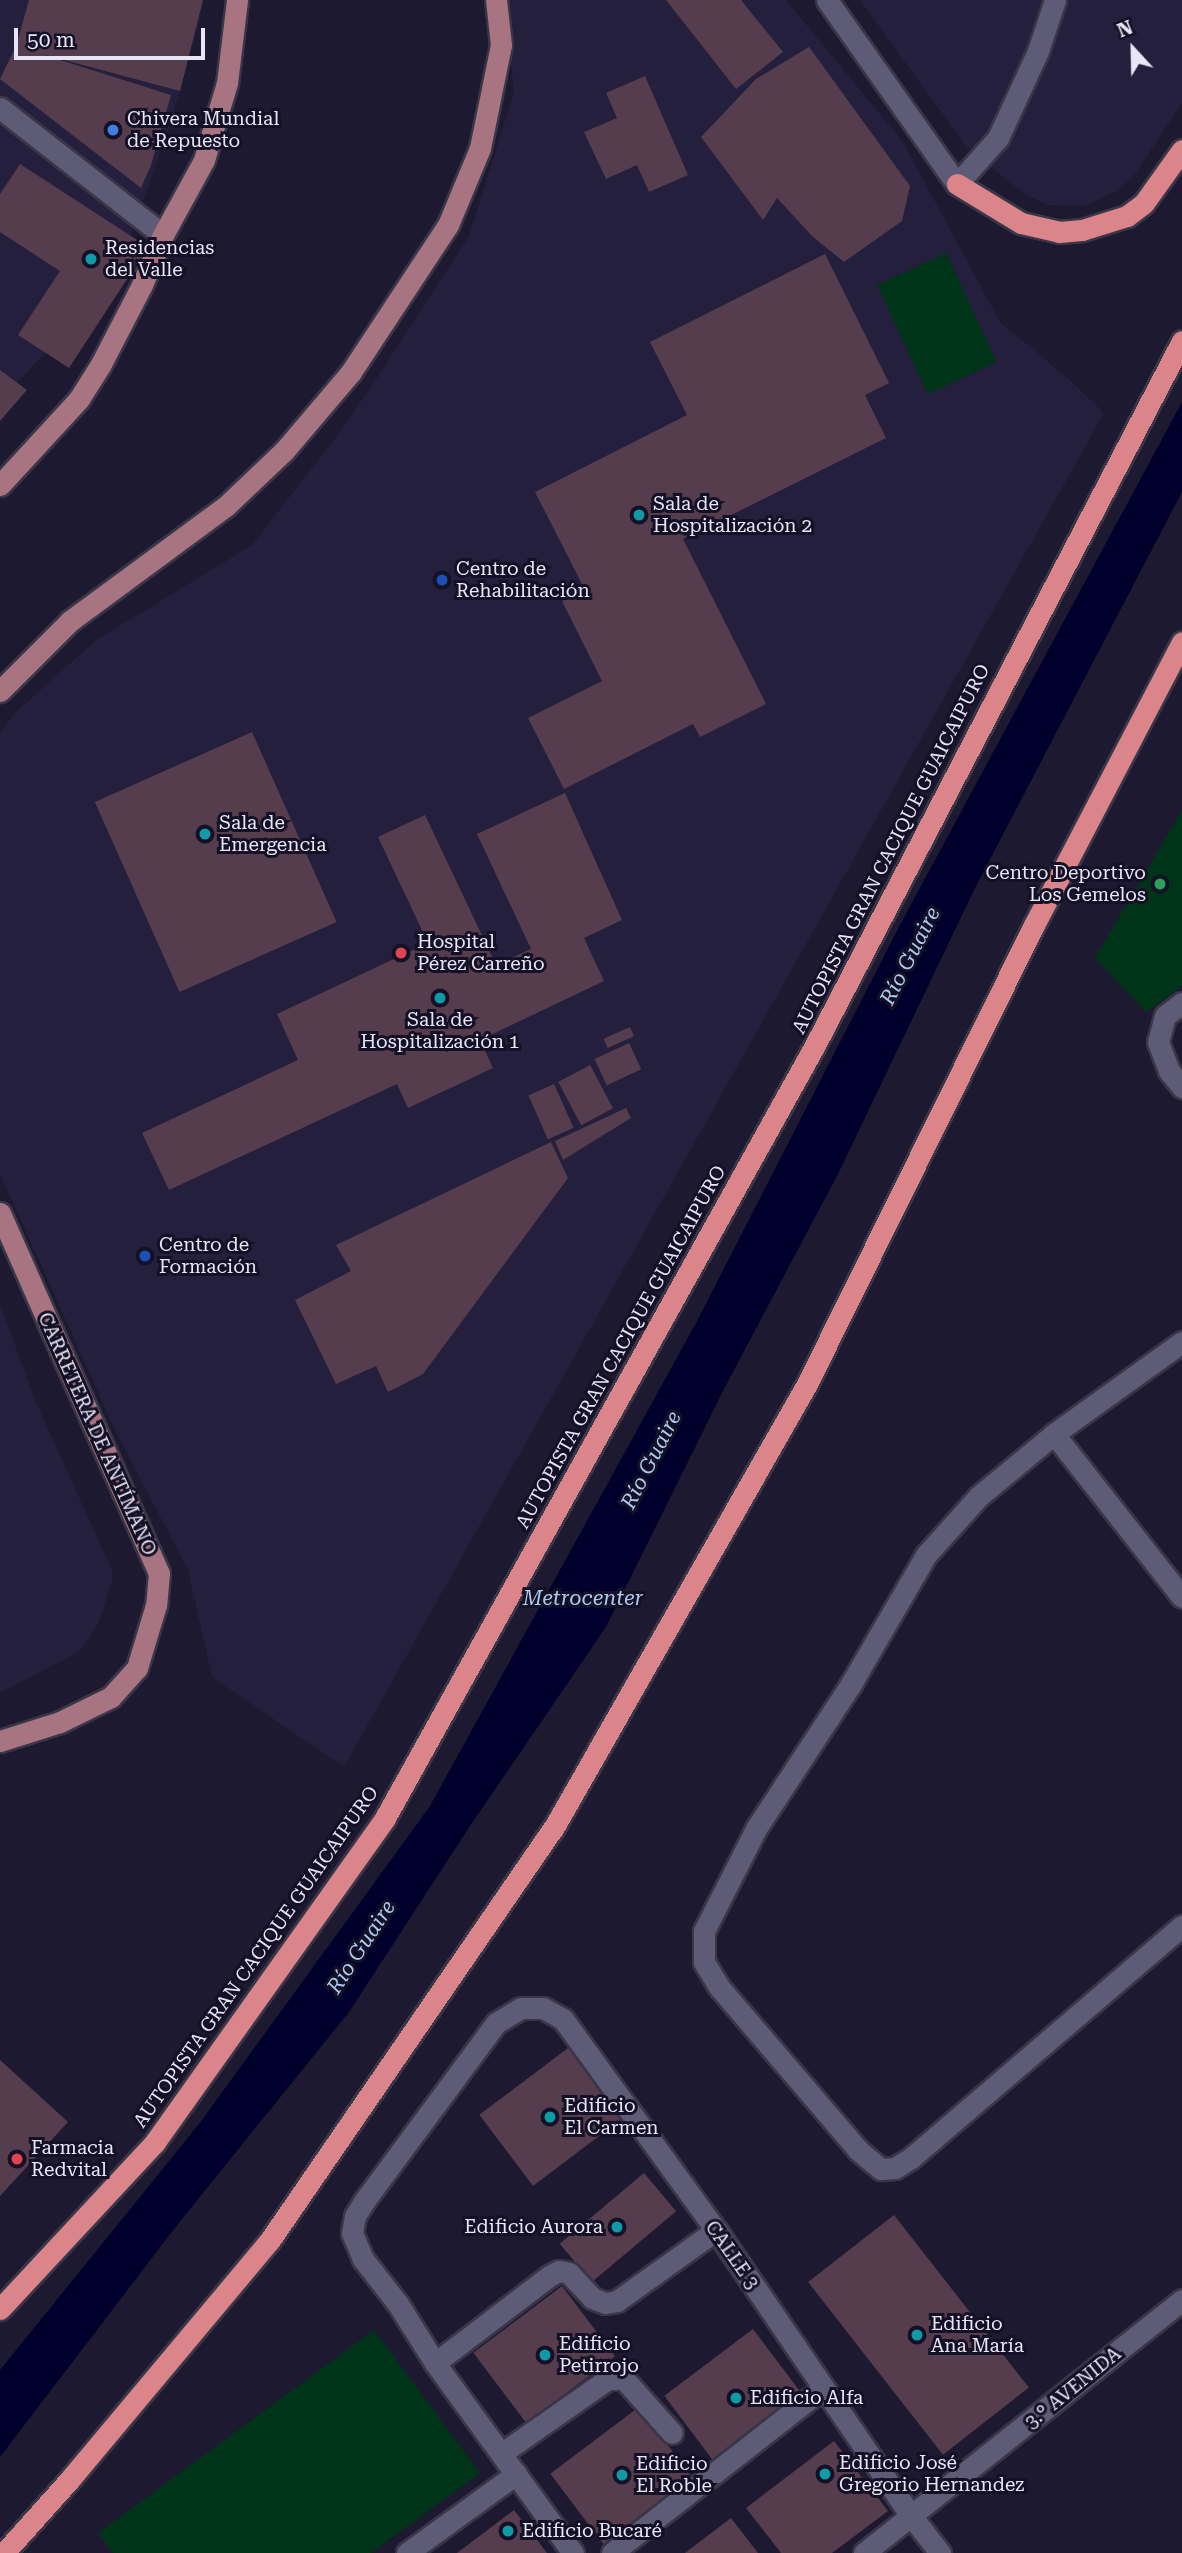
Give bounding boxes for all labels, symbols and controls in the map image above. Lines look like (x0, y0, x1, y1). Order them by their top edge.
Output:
scale bar (18, 14, 208, 58)
north arrow (1098, 14, 1168, 84)
text: N (1114, 16, 1136, 42)
text: 50 m (27, 28, 75, 52)
place label: Chivera Mundial de Repuesto (127, 108, 279, 152)
marker: Chivera Mundial de Repuesto (105, 122, 121, 138)
place label: Residencias del Valle (105, 237, 214, 281)
marker: Residencias del Valle (83, 251, 99, 267)
place label: Sala de Hospitalización 2 (653, 493, 812, 537)
marker: Sala de Hospitalización 2 (631, 507, 647, 523)
place label: Centro de Rehabilitación (456, 558, 590, 602)
marker: Centro de Rehabilitación (434, 572, 450, 588)
street label: AUTOPISTA GRAN CACIQUE GUAICAIPURO (787, 660, 995, 1038)
place label: Sala de Emergencia (219, 812, 326, 856)
marker: Sala de Emergencia (197, 826, 213, 842)
place label: Centro Deportivo Los Gemelos (986, 862, 1146, 906)
marker: Centro Deportivo Los Gemelos (1152, 876, 1168, 892)
water label: Río Guaire (875, 903, 945, 1009)
place label: Hospital Pérez Carreño (417, 931, 545, 975)
marker: Hospital Pérez Carreño (391, 943, 411, 963)
marker: Sala de Hospitalización 1 (432, 990, 448, 1006)
place label: Sala de Hospitalización 1 (360, 1009, 520, 1053)
street label: AUTOPISTA GRAN CACIQUE GUAICAIPURO (511, 1161, 731, 1533)
place label: Centro de Formación (159, 1234, 257, 1278)
marker: Centro de Formación (137, 1248, 153, 1264)
street label: CARRETERA DE ANTÍMANO (33, 1309, 161, 1559)
water label: Río Guaire (616, 1407, 686, 1513)
water label: Metrocenter (523, 1585, 643, 1611)
street label: AUTOPISTA GRAN CACIQUE GUAICAIPURO (129, 1782, 383, 2132)
water label: Río Guaire (322, 1896, 400, 1998)
place label: Edificio El Carmen (564, 2095, 659, 2139)
marker: Edificio El Carmen (542, 2109, 558, 2125)
place label: Farmacia Redvital (31, 2137, 114, 2181)
marker: Farmacia Redvital (9, 2151, 25, 2167)
place label: Edificio Aurora (464, 2216, 603, 2238)
street label: CALLE 3 (700, 2216, 764, 2294)
marker: Edificio Aurora (609, 2219, 625, 2235)
place label: Edificio Ana María (931, 2313, 1024, 2357)
marker: Edificio Ana María (909, 2327, 925, 2343)
place label: Edificio Petirrojo (559, 2333, 639, 2377)
street label: 3.° AVENIDA (1020, 2342, 1126, 2434)
marker: Edificio Petirrojo (537, 2347, 553, 2363)
place label: Edificio Alfa (750, 2387, 863, 2409)
marker: Edificio Alfa (728, 2390, 744, 2406)
place label: Edificio José Gregorio Hernandez (839, 2452, 1024, 2496)
place label: Edificio El Roble (636, 2453, 712, 2497)
marker: Edificio José Gregorio Hernandez (817, 2466, 833, 2482)
marker: Edificio El Roble (614, 2467, 630, 2483)
place label: Edificio Bucaré (522, 2520, 662, 2542)
marker: Edificio Bucaré (500, 2523, 516, 2539)

